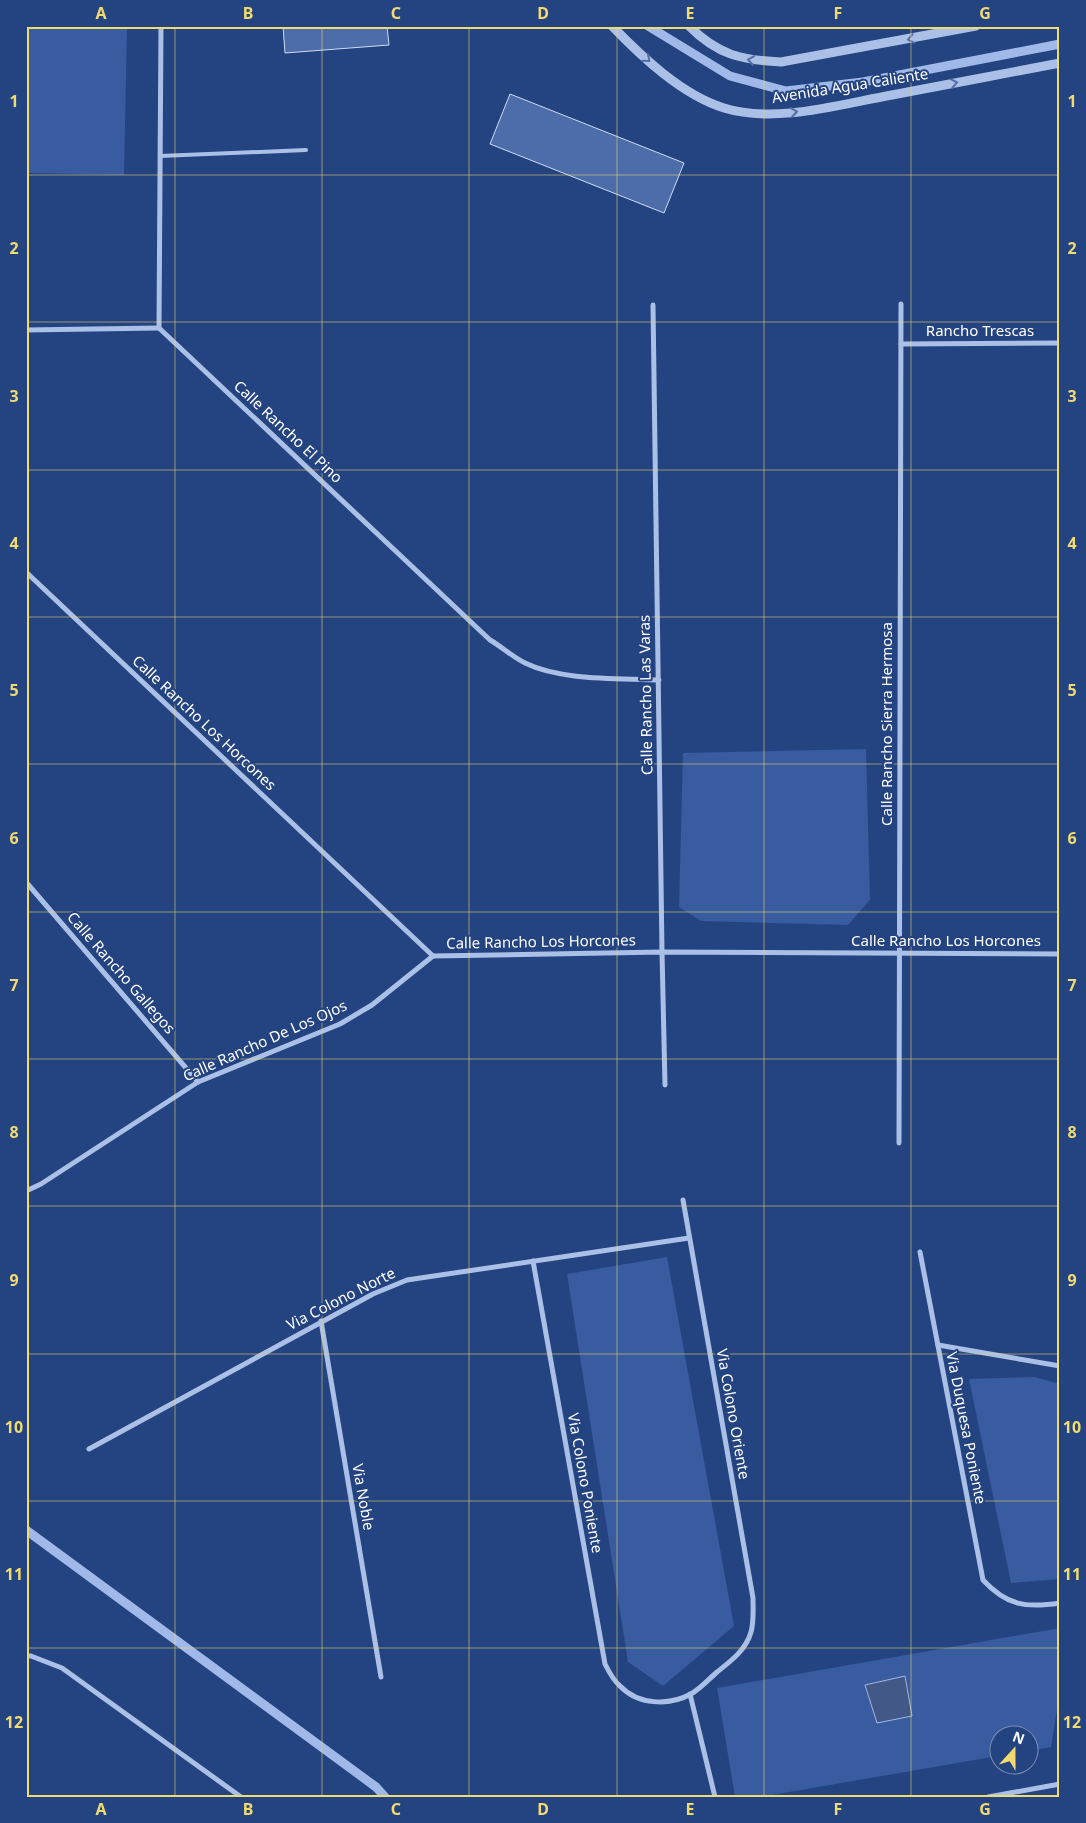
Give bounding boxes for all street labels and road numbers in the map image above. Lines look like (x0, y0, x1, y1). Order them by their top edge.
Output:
street label: Avenida Agua Caliente (770, 63, 929, 107)
street label: Rancho Trescas (926, 320, 1034, 340)
street label: Calle Rancho El Pino (230, 376, 347, 487)
street label: Calle Rancho Las Varas (634, 615, 656, 775)
street label: Calle Rancho Sierra Hermosa (876, 622, 896, 826)
street label: Calle Rancho Los Horcones (128, 650, 281, 794)
street label: Calle Rancho Gallegos (63, 907, 180, 1038)
street label: Calle Rancho Los Horcones (446, 929, 636, 953)
street label: Calle Rancho Los Horcones (851, 930, 1041, 950)
street label: Calle Rancho De Los Ojos (179, 995, 350, 1085)
street label: Via Colono Norte (283, 1262, 398, 1334)
street label: Via Colono Oriente (713, 1347, 755, 1481)
street label: Via Duquesa Poniente (942, 1350, 992, 1506)
street label: Via Colono Poniente (564, 1411, 608, 1554)
street label: Via Noble (348, 1462, 380, 1532)

